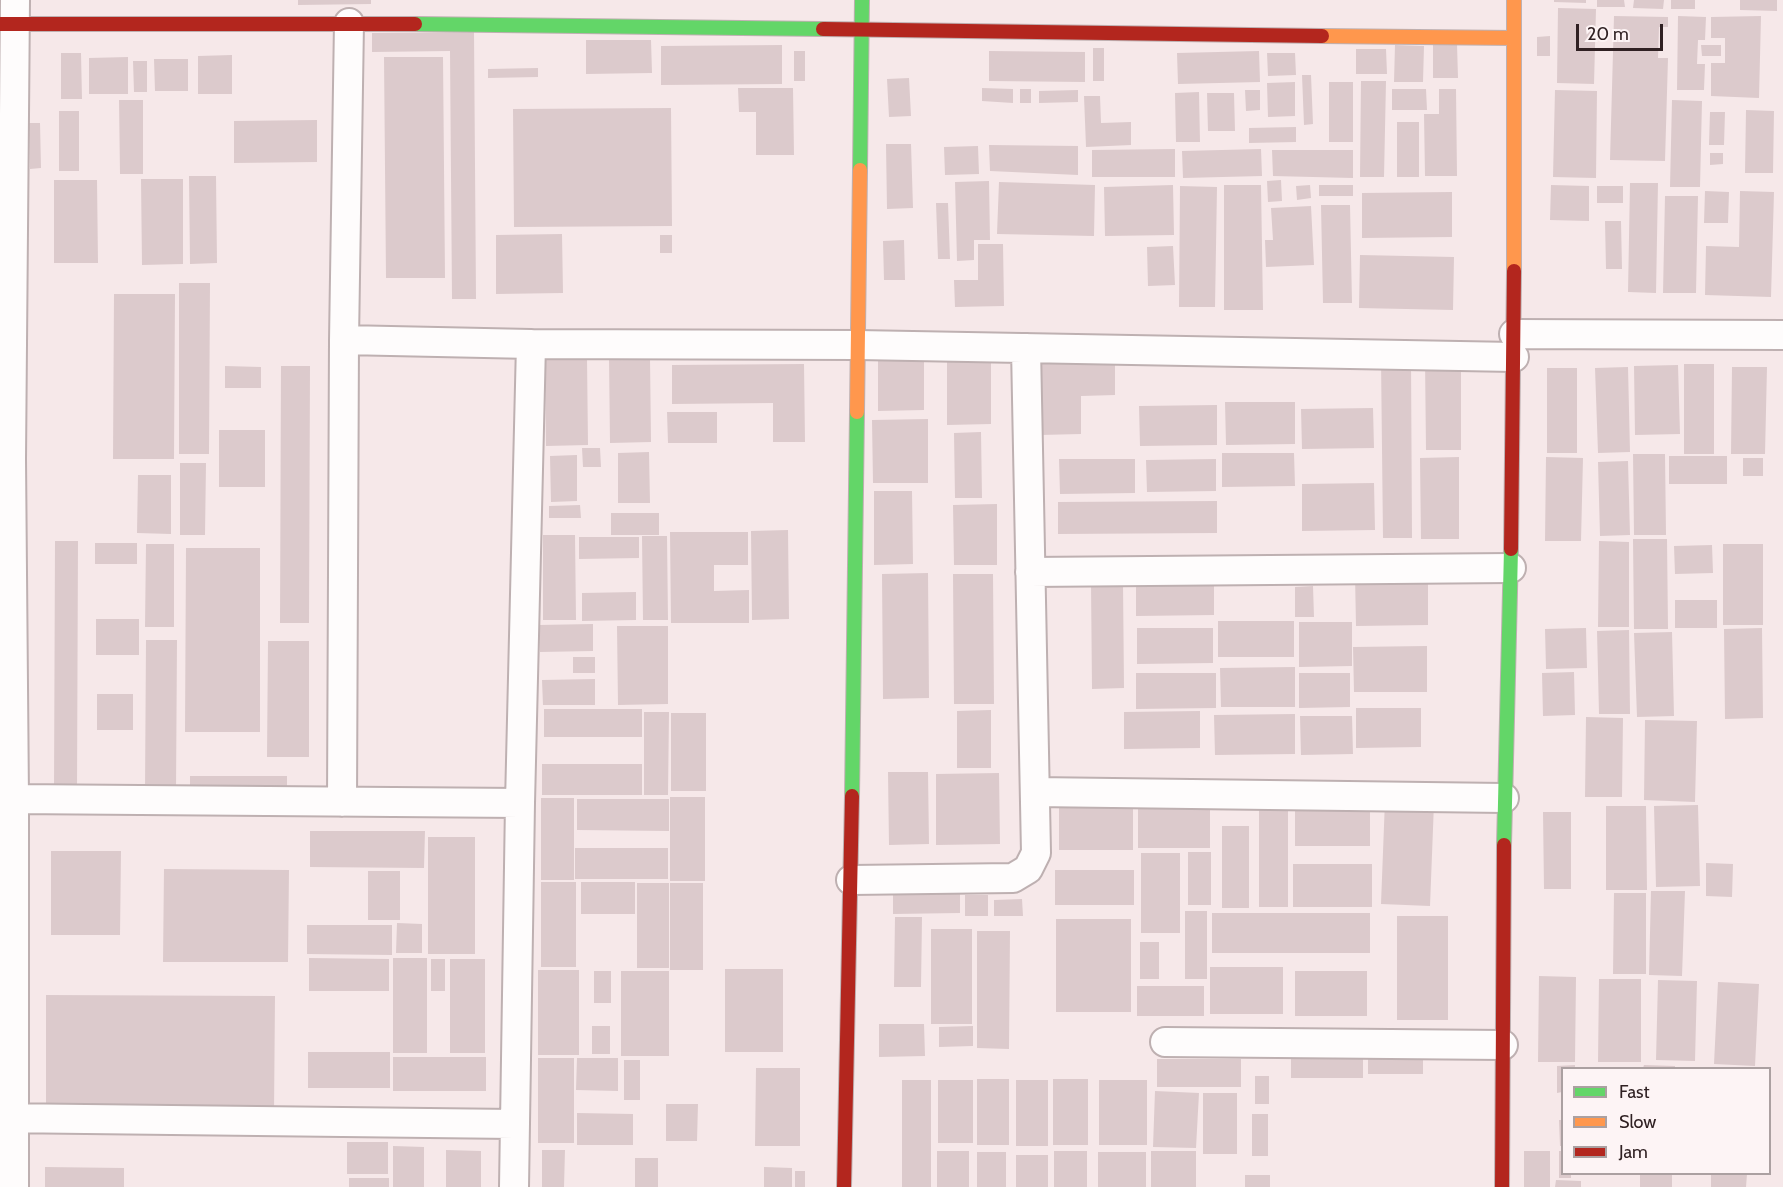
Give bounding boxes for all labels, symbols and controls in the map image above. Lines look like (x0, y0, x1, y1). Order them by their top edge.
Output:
scale bar (1579, 12, 1666, 50)
text: 20 m (1587, 23, 1629, 45)
legend (1561, 1067, 1771, 1175)
text: Fast (1619, 1081, 1650, 1103)
text: Slow (1619, 1111, 1656, 1133)
text: Jam (1619, 1141, 1648, 1163)

